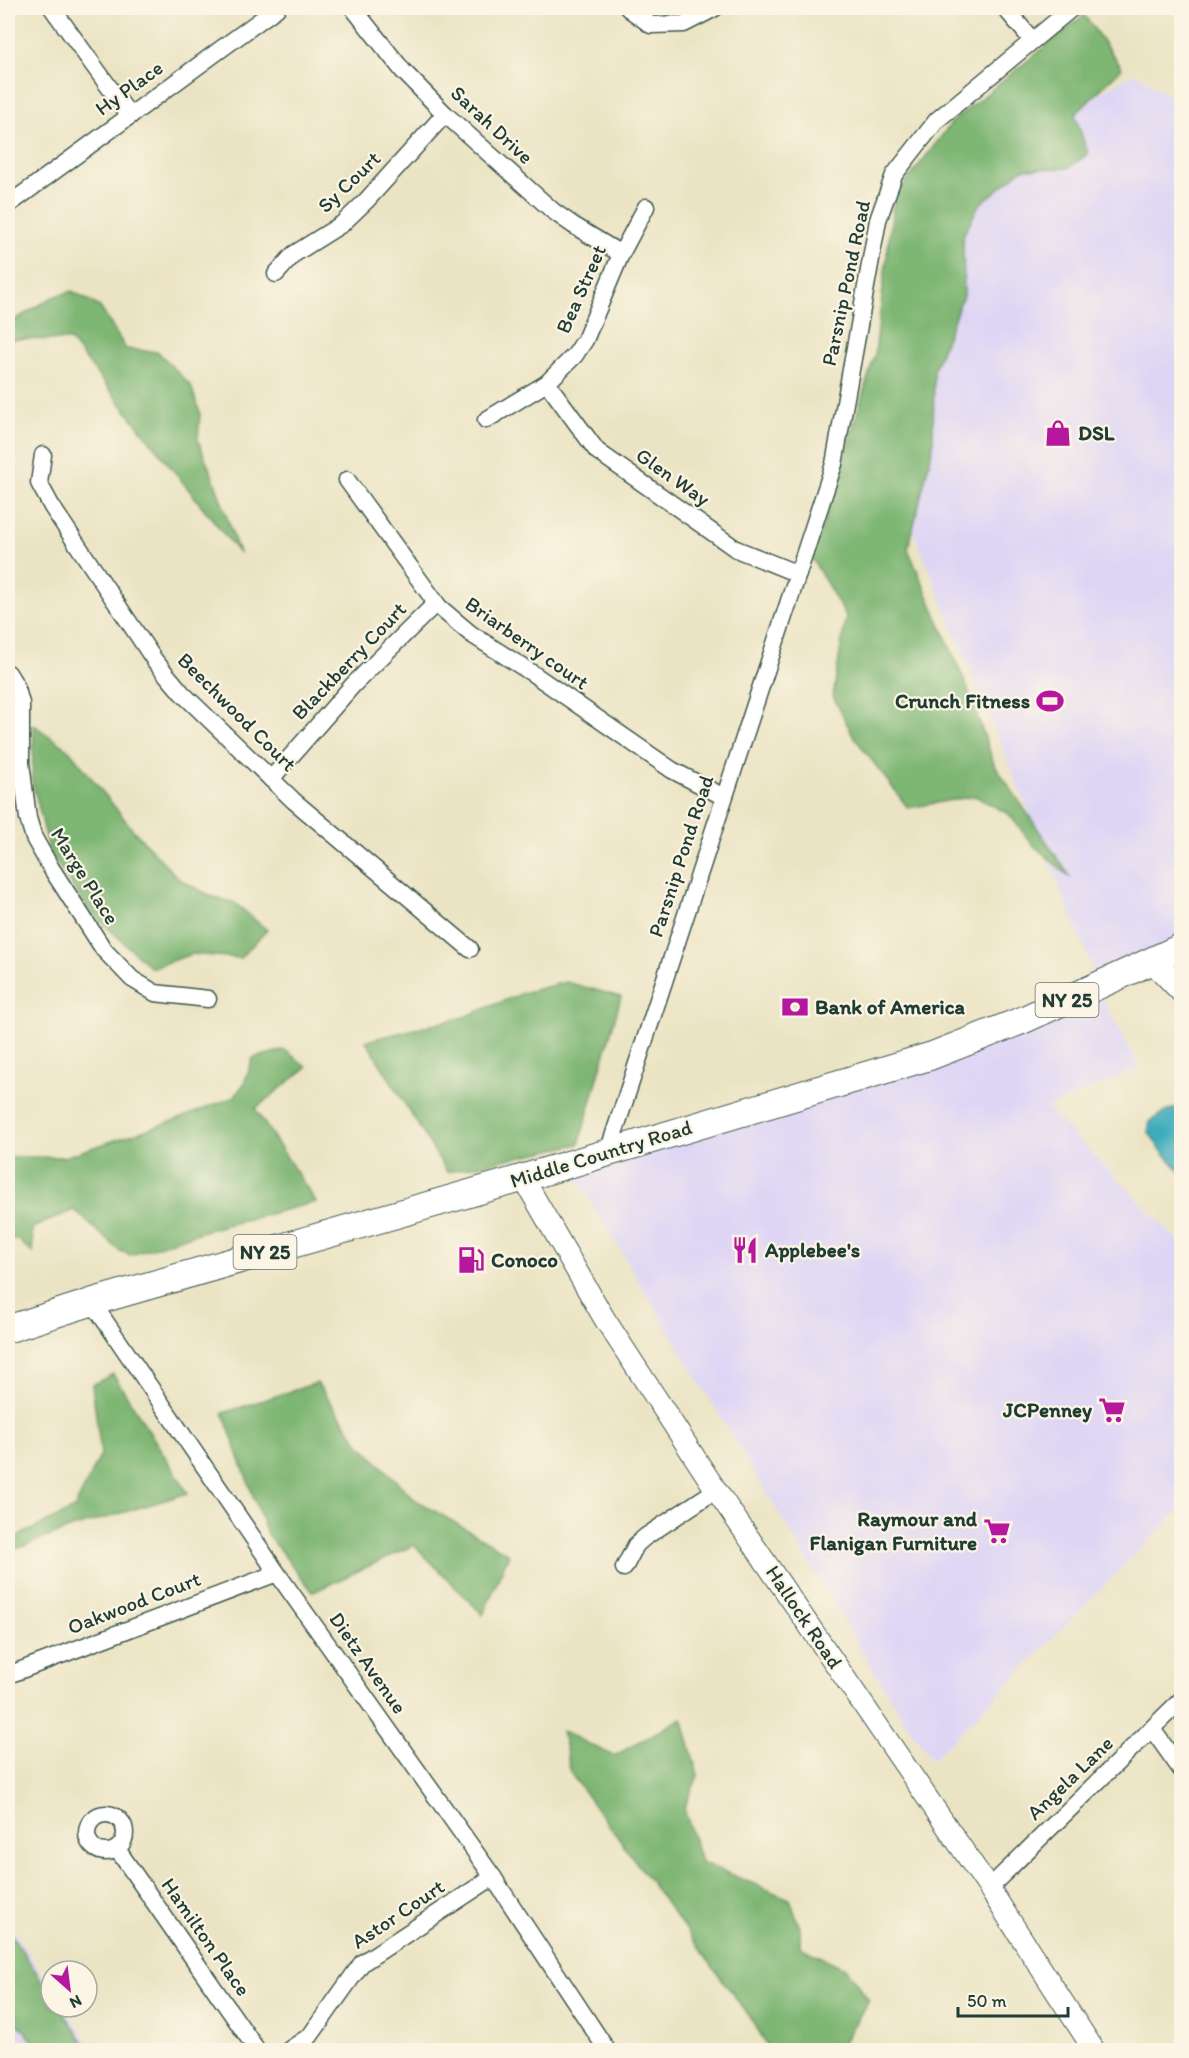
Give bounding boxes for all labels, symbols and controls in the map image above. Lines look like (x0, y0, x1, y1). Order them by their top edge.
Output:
street label: Hy Place (90, 55, 168, 121)
street label: Sarah Drive (446, 80, 539, 169)
street label: Sy Court (312, 146, 385, 218)
street label: Parsnip Pond Road (816, 197, 875, 368)
street label: Bea Street (550, 241, 611, 337)
shop icon: DSL (1043, 418, 1073, 448)
place label: DSL (1078, 420, 1115, 445)
street label: Glen Way (631, 442, 715, 511)
street label: Briarberry court (461, 591, 594, 695)
street label: Blackberry Court (286, 596, 411, 725)
street label: Beechwood Court (173, 647, 302, 776)
sports icon: Crunch Fitness (1035, 686, 1065, 716)
place label: Crunch Fitness (895, 688, 1030, 713)
street label: Parsnip Pond Road (643, 771, 719, 940)
street label: Marge Place (46, 823, 125, 929)
road number: NY 25 (1036, 983, 1098, 1017)
bank icon: Bank of America (780, 992, 810, 1022)
place label: Bank of America (815, 994, 966, 1019)
street label: Middle Country Road (507, 1114, 695, 1193)
road number: NY 25 (234, 1235, 296, 1269)
restaurant icon: Applebee's (730, 1235, 760, 1265)
place label: Applebee's (764, 1237, 860, 1263)
fuel station icon: Conoco (456, 1245, 486, 1275)
place label: Conoco (491, 1247, 558, 1272)
supermarket icon: JCPenney (1097, 1395, 1127, 1425)
place label: JCPenney (1002, 1397, 1093, 1423)
place label: Raymour and Flanigan Furniture (810, 1506, 978, 1556)
supermarket icon: Raymour and Flanigan Furniture (982, 1516, 1012, 1546)
street label: Hallock Road (761, 1560, 848, 1673)
street label: Oakwood Court (64, 1566, 204, 1639)
street label: Dietz Avenue (324, 1607, 413, 1718)
street label: Angela Lane (1021, 1730, 1118, 1825)
street label: Hamilton Place (157, 1873, 256, 2001)
street label: Astor Court (347, 1873, 449, 1954)
north arrow (39, 1959, 99, 2019)
scale bar (958, 1980, 1068, 2018)
text: 50 m (967, 1990, 1007, 2012)
text: N (67, 1991, 85, 2013)

